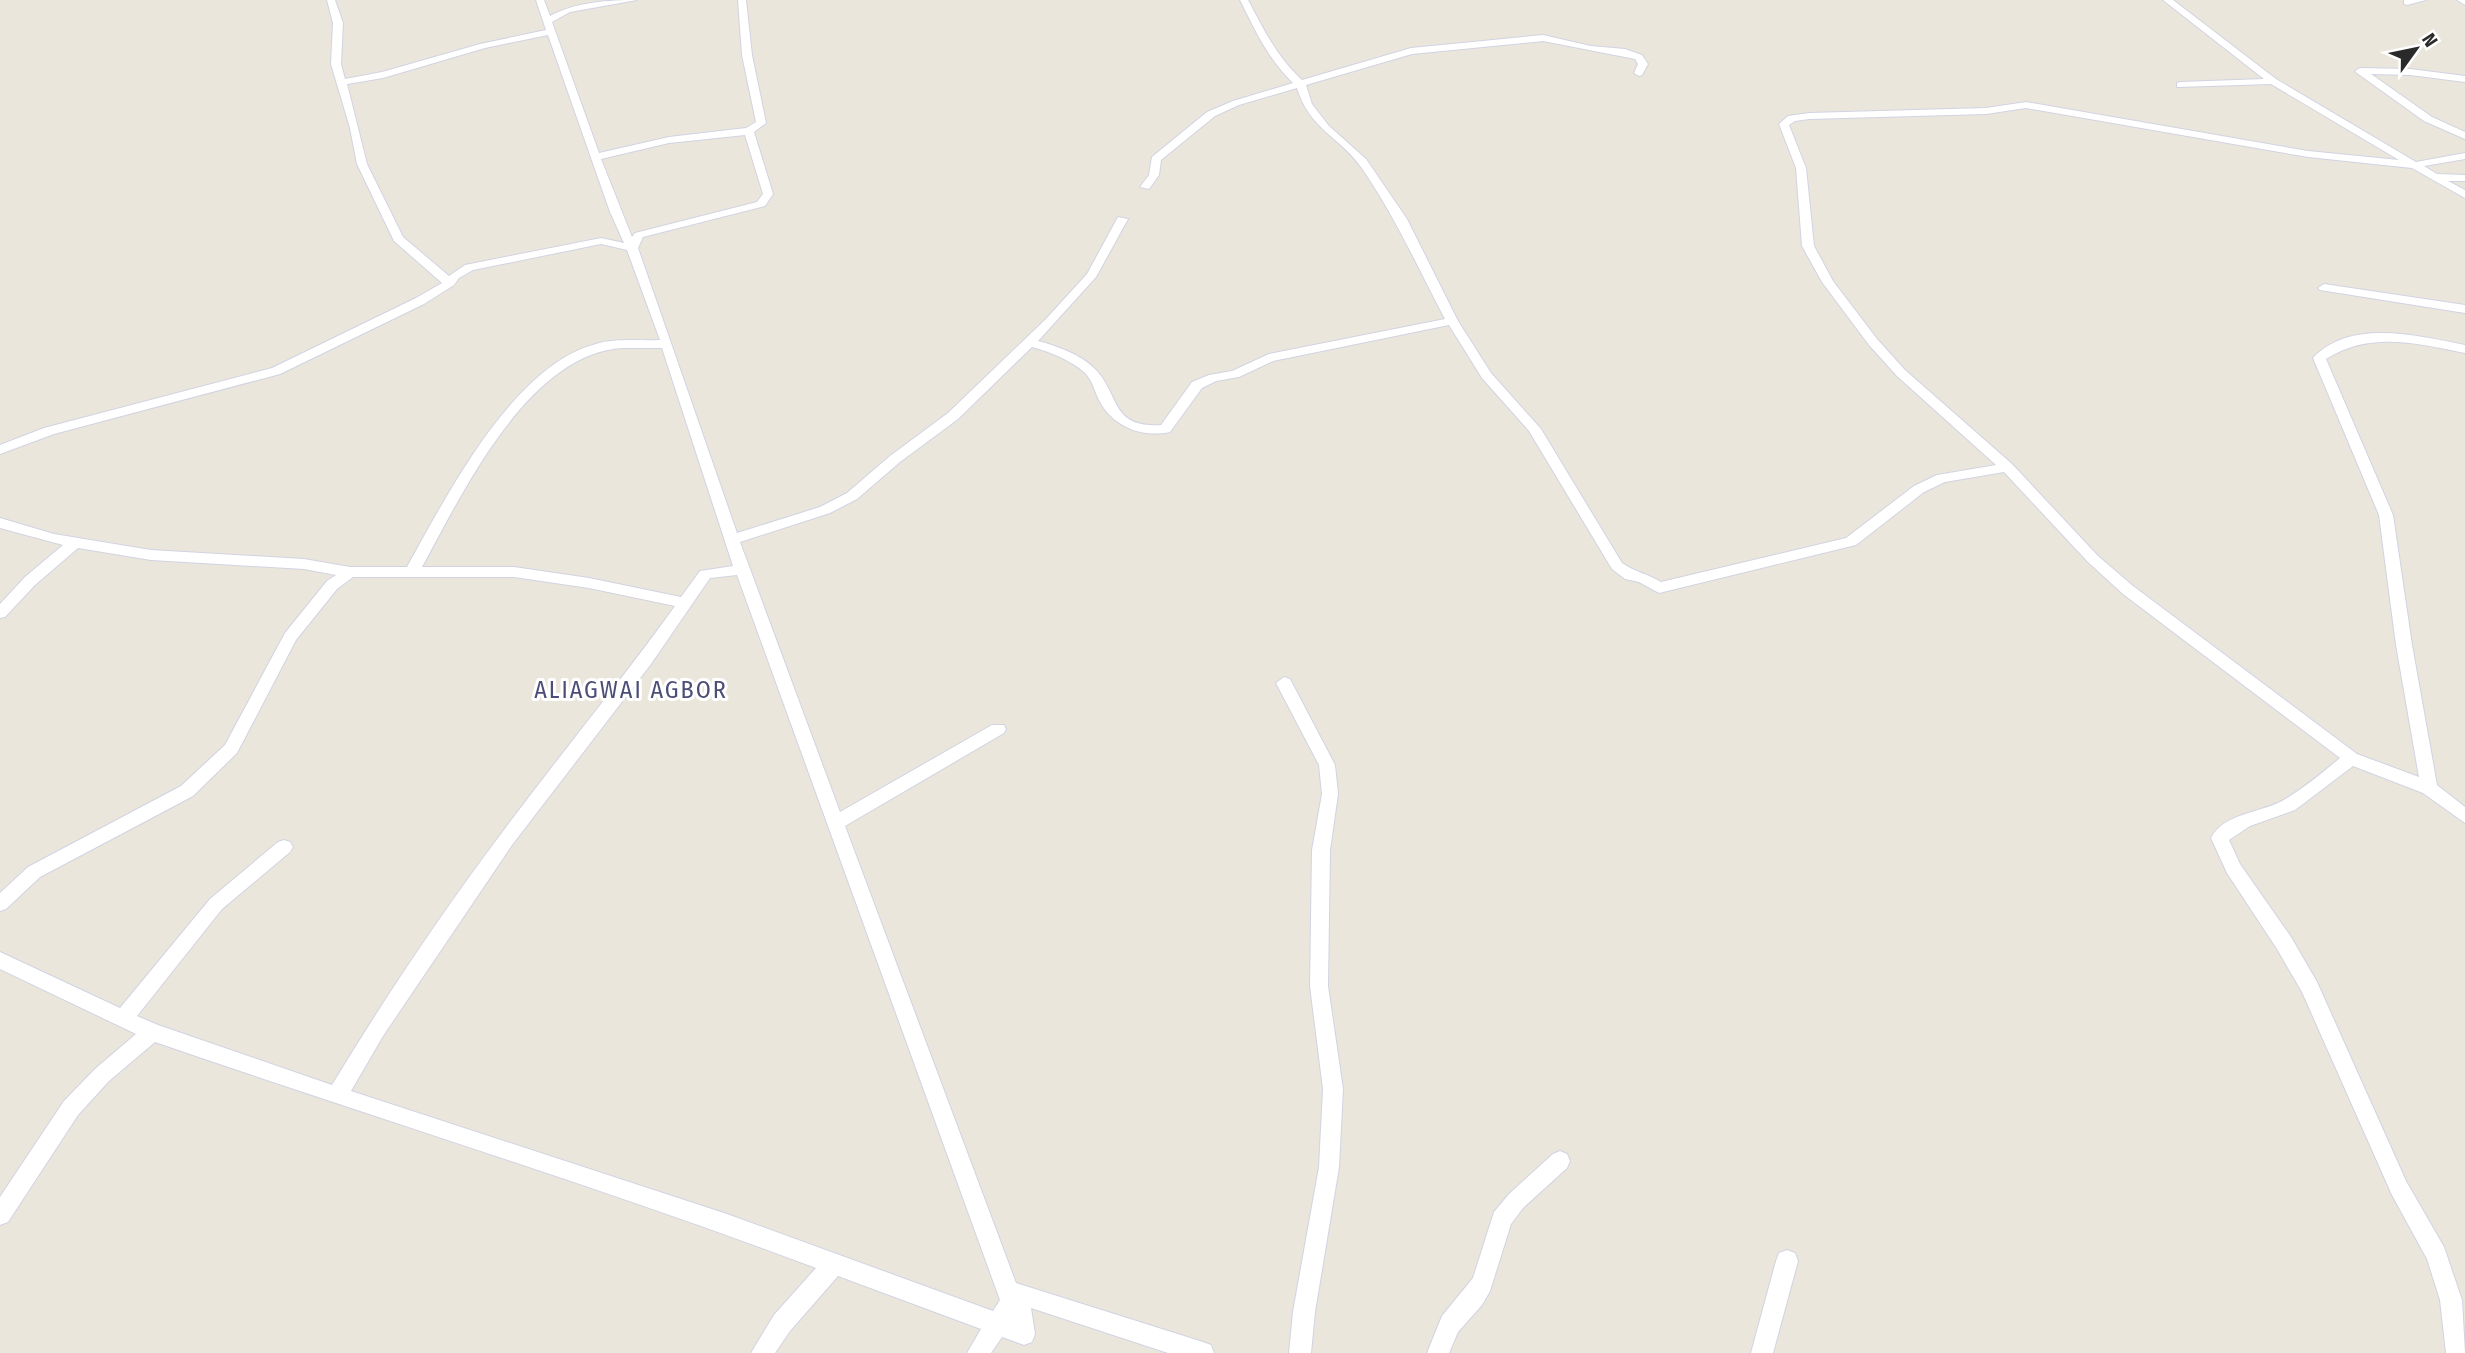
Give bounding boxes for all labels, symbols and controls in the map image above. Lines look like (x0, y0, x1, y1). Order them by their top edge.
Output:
north arrow (2381, 14, 2451, 84)
text: N (2417, 29, 2443, 51)
district label: ALIAGWAI AGBOR (534, 676, 728, 704)

